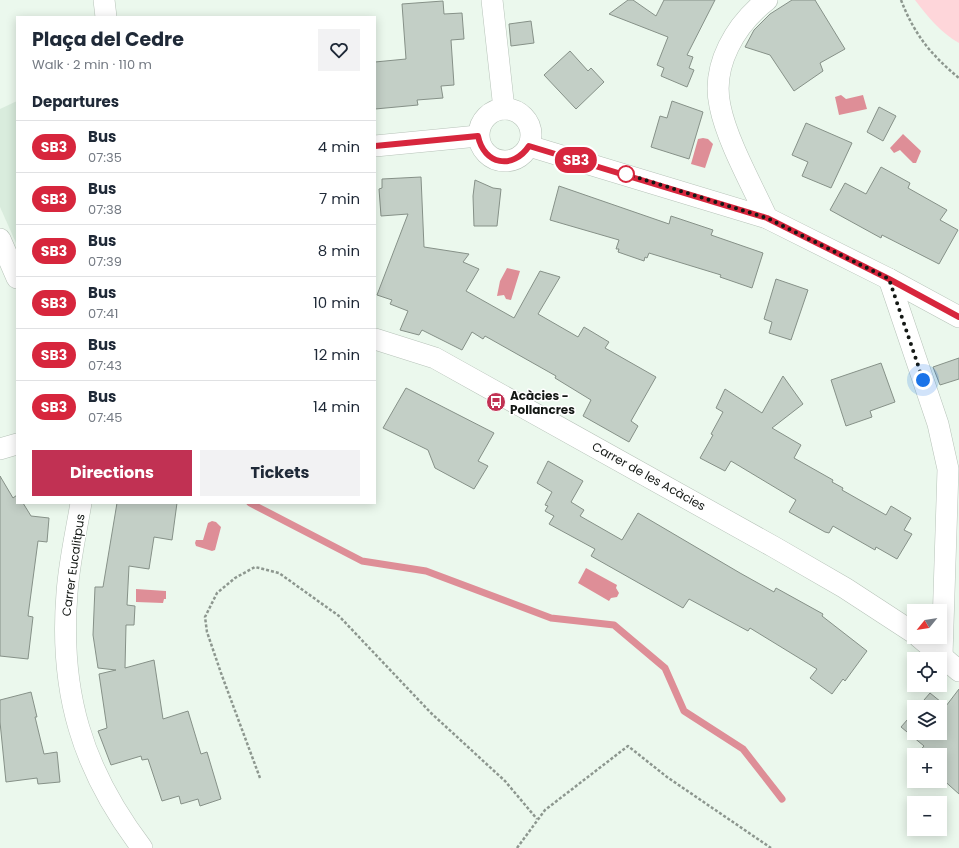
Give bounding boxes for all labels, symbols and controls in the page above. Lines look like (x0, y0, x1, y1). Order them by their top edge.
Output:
text: Plaça del Cedre (32, 26, 184, 53)
button: heart (318, 29, 360, 71)
text: Walk · 2 min · 110 m (32, 55, 152, 74)
text: Departures (32, 91, 119, 112)
text: Bus (88, 126, 116, 147)
text: 4 min (318, 136, 360, 157)
text: SB3 (41, 137, 67, 157)
line badge: SB3 (553, 147, 599, 173)
text: 07:35 (88, 148, 122, 167)
text: SB3 (563, 150, 589, 170)
unlabelled marker (617, 165, 635, 183)
text: Bus (88, 178, 116, 199)
text: 7 min (319, 188, 360, 209)
text: SB3 (41, 189, 67, 209)
text: 07:38 (88, 200, 122, 219)
text: Bus (88, 230, 116, 251)
text: 8 min (318, 240, 360, 261)
text: SB3 (41, 241, 67, 261)
text: 07:39 (88, 252, 122, 271)
text: Bus (88, 282, 116, 303)
text: 10 min (313, 292, 360, 313)
text: SB3 (41, 293, 67, 313)
text: 07:41 (88, 304, 118, 323)
text: Bus (88, 334, 116, 355)
text: 12 min (314, 344, 360, 365)
text: SB3 (41, 345, 67, 365)
text: 07:43 (88, 356, 122, 375)
your location (913, 370, 933, 390)
text: Bus (88, 386, 116, 407)
place label: Acàcies - Pollancres (510, 387, 575, 418)
bus stop icon: Acàcies - Pollancres (485, 391, 507, 413)
text: 14 min (313, 396, 360, 417)
text: SB3 (41, 397, 67, 417)
text: 07:45 (88, 408, 122, 427)
street label: Carrer de les Acàcies (589, 438, 709, 514)
button: Directions (32, 450, 192, 496)
button: Tickets (200, 450, 360, 496)
street label: Carrer Eucalitpus (57, 513, 89, 617)
north arrow (907, 604, 947, 644)
map controls (907, 604, 947, 836)
button: locate (907, 652, 947, 692)
button: layers (907, 700, 947, 740)
button: + (907, 748, 947, 788)
button: − (907, 796, 947, 836)

